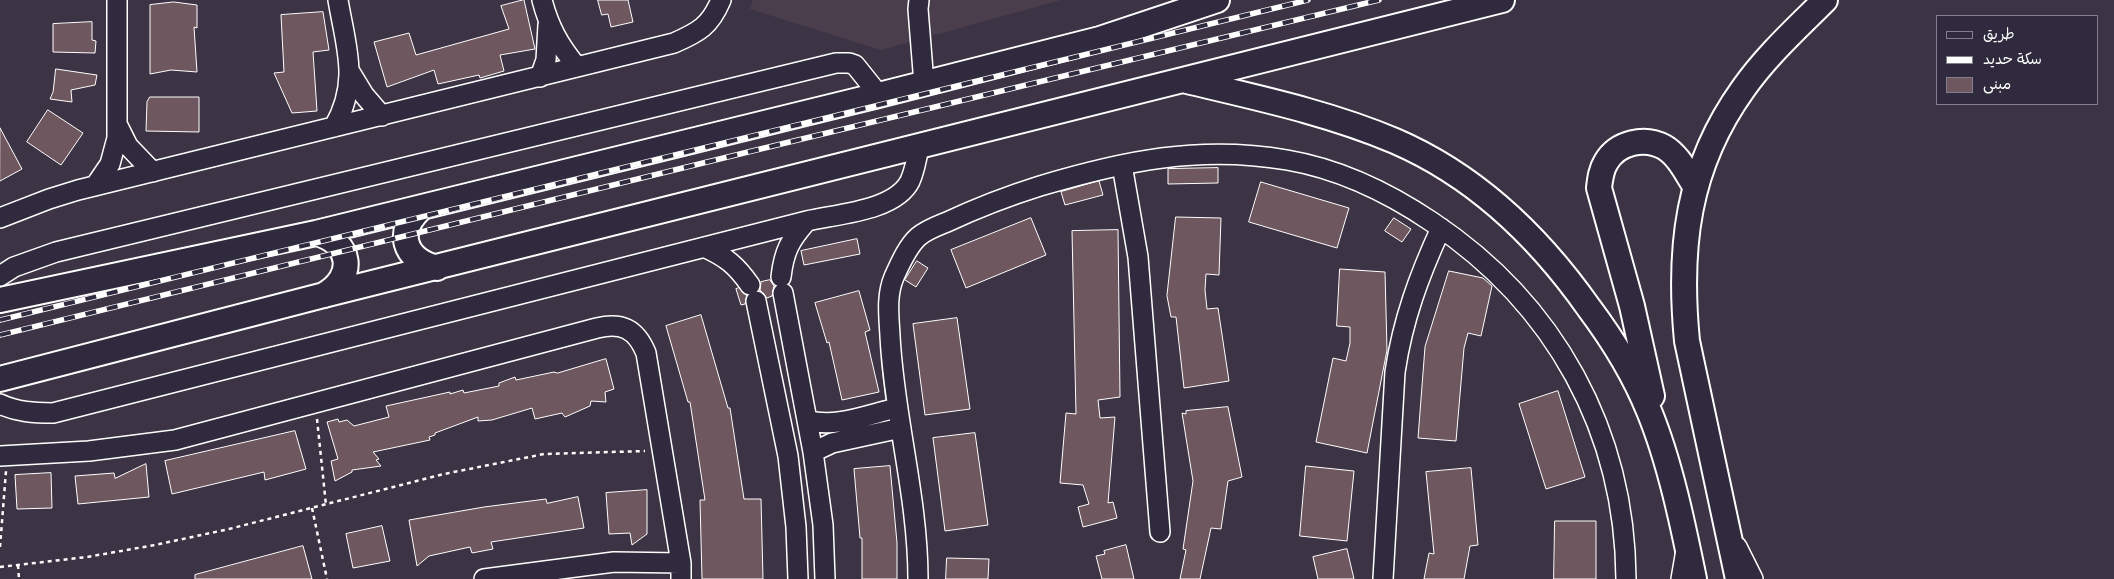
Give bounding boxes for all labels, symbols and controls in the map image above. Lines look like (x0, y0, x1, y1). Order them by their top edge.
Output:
legend (1936, 15, 2099, 105)
text: طريق (1983, 25, 2015, 44)
text: سكة حديد (1983, 50, 2042, 69)
text: مبنى (1983, 75, 2011, 94)

